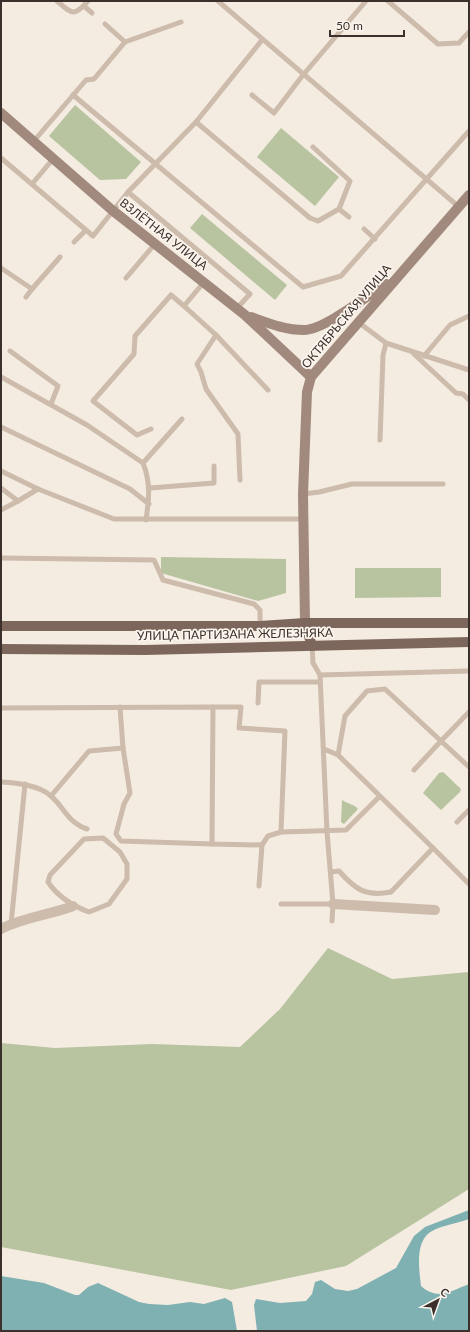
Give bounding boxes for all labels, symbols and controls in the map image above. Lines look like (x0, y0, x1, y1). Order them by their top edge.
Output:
scale bar (330, 12, 404, 38)
text: 50 m (336, 18, 363, 33)
street label: ВЗЛЁТНАЯ УЛИЦА (117, 195, 212, 274)
street label: ОКТЯБРЬСКАЯ УЛИЦА (298, 260, 395, 371)
street label: УЛИЦА ПАРТИЗАНА ЖЕЛЕЗНЯКА (137, 625, 334, 643)
north arrow (418, 1280, 458, 1320)
text: С (438, 1285, 452, 1300)

